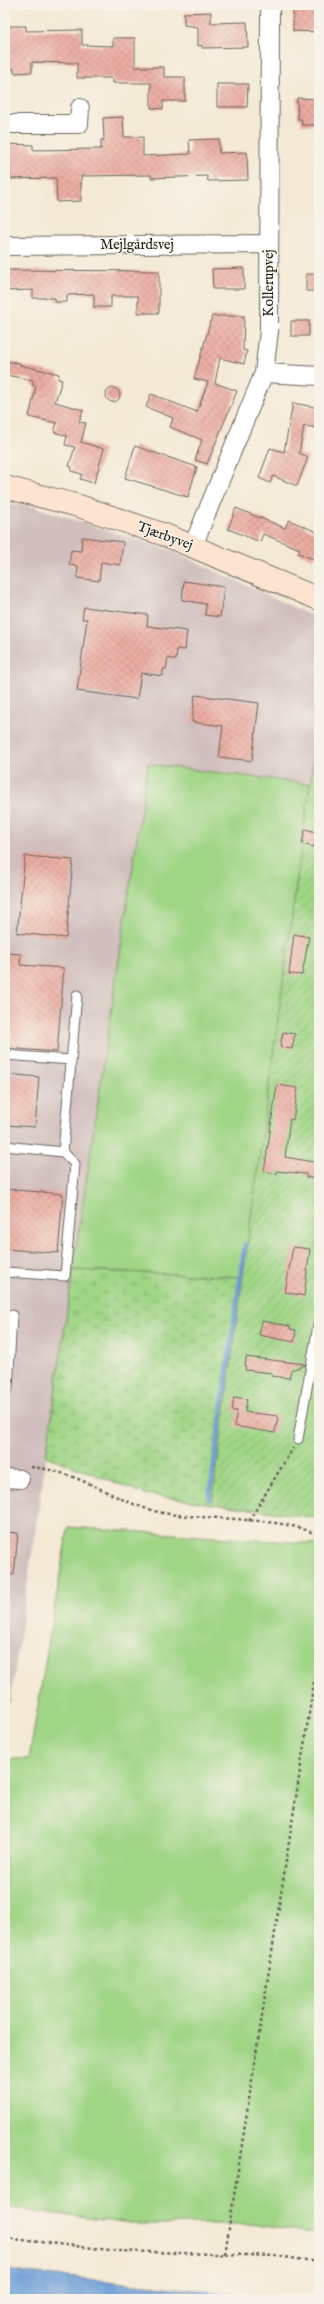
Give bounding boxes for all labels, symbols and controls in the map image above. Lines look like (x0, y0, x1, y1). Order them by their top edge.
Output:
street label: Mejlgårdsvej (100, 236, 174, 254)
street label: Kollerupvej (260, 249, 278, 317)
street label: Tjærbyvej (135, 518, 195, 554)

